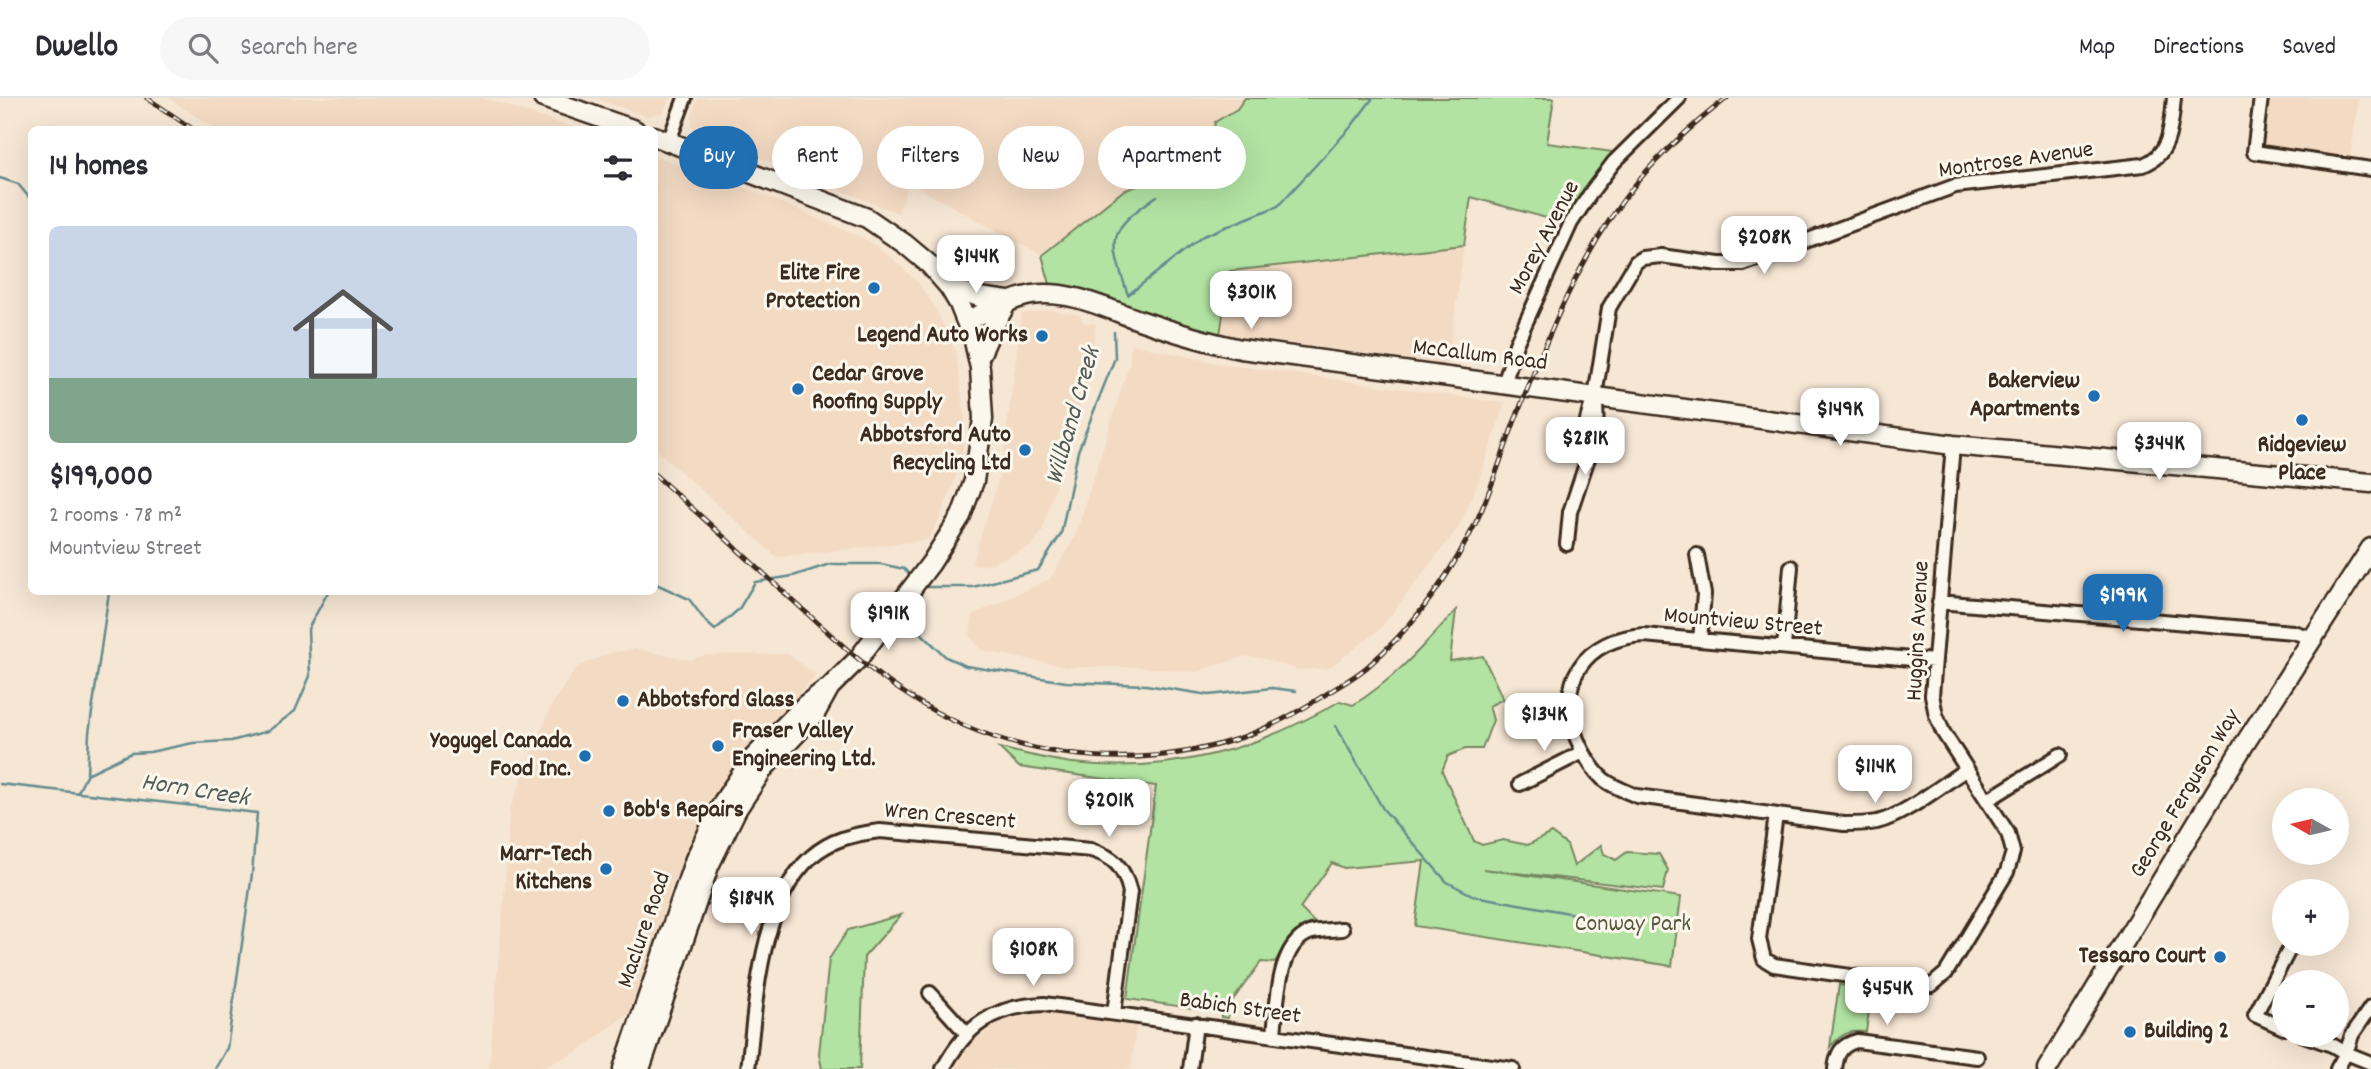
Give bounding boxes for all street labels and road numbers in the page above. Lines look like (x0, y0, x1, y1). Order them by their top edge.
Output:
street label: Montrose Avenue (1936, 133, 2096, 189)
street label: Morey Avenue (1501, 175, 1589, 301)
street label: McCallum Road (1411, 331, 1549, 381)
street label: Huggins Avenue (1898, 560, 1940, 702)
street label: Mountview Street (1662, 599, 1824, 647)
street label: George Ferguson Way (2122, 702, 2251, 885)
street label: Wren Crescent (883, 794, 1017, 840)
street label: Maclure Road (609, 867, 681, 993)
street label: Babich Street (1177, 984, 1303, 1034)

